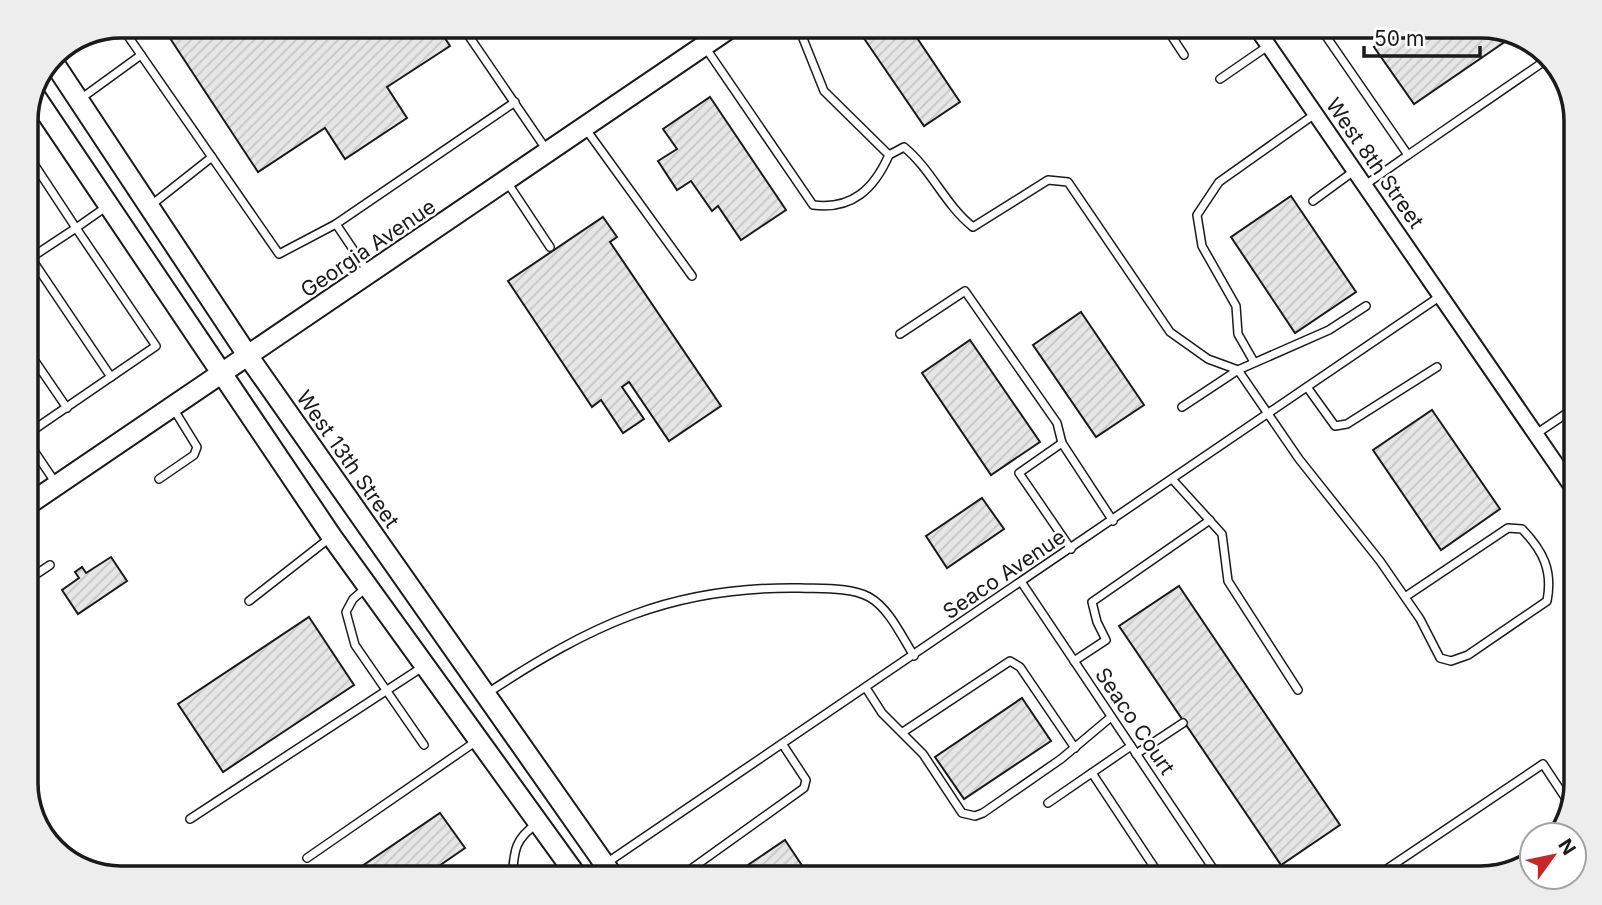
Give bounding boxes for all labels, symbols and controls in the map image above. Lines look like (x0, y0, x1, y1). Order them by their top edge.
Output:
scale bar (1364, 14, 1480, 58)
text: 50 m (1374, 26, 1424, 51)
street label: West 8th Street (1321, 93, 1429, 233)
street label: Georgia Avenue (296, 194, 440, 302)
street label: West 13th Street (291, 386, 405, 532)
street label: Seaco Avenue (938, 524, 1070, 624)
street label: Seaco Court (1090, 663, 1180, 779)
north arrow (1518, 821, 1588, 891)
text: N (1553, 835, 1580, 859)

